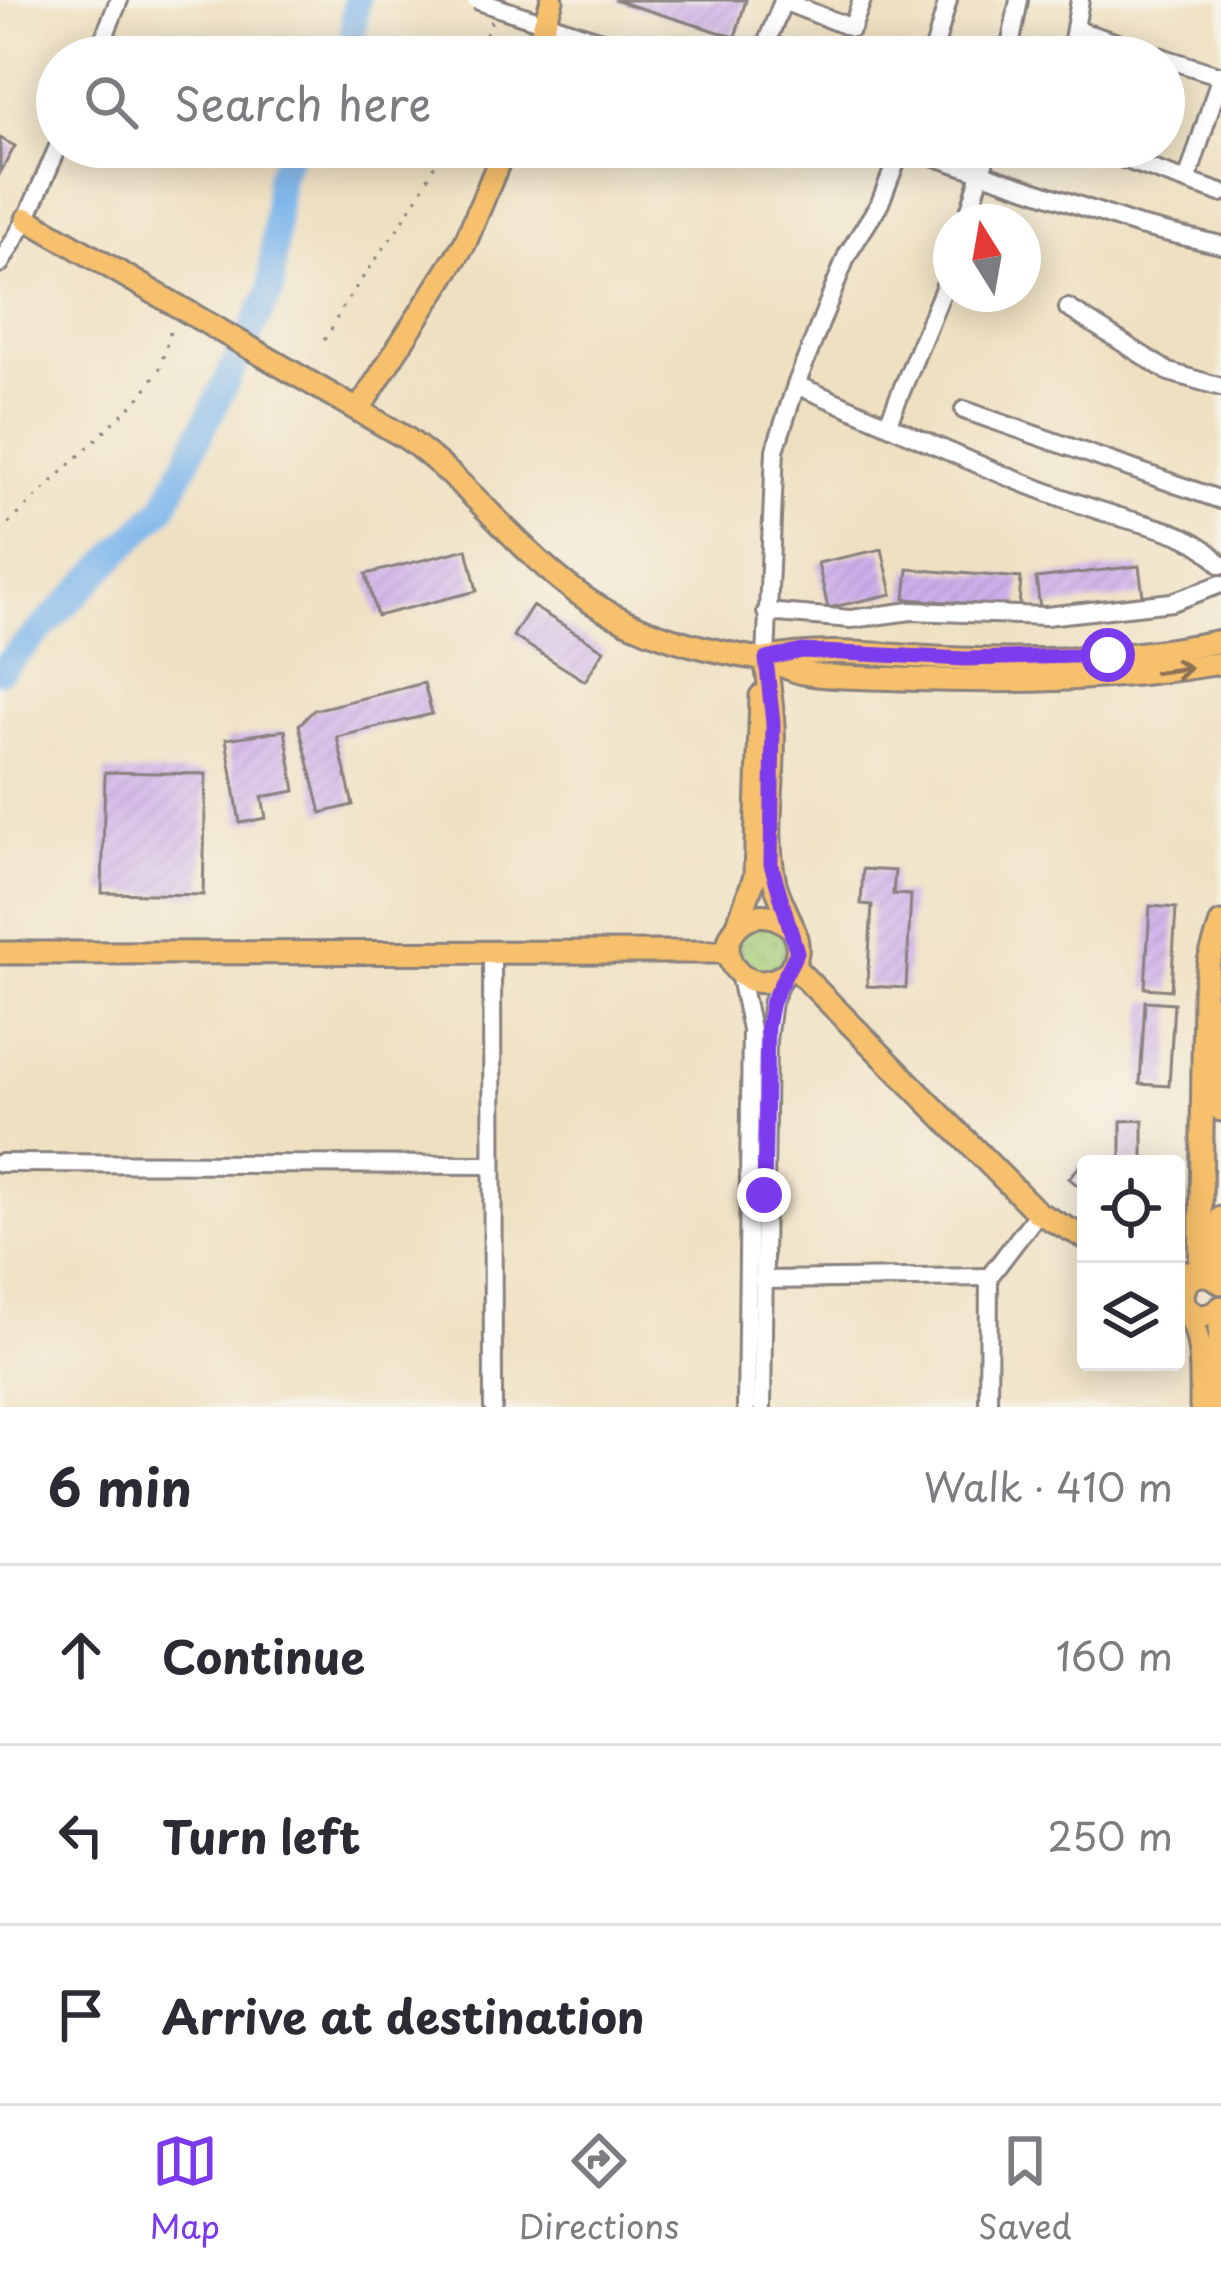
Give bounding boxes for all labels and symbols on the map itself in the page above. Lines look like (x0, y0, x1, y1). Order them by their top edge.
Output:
north arrow (933, 204, 1041, 312)
route start (1081, 628, 1135, 682)
one-way arrow (1153, 658, 1192, 681)
route end (737, 1168, 791, 1222)

